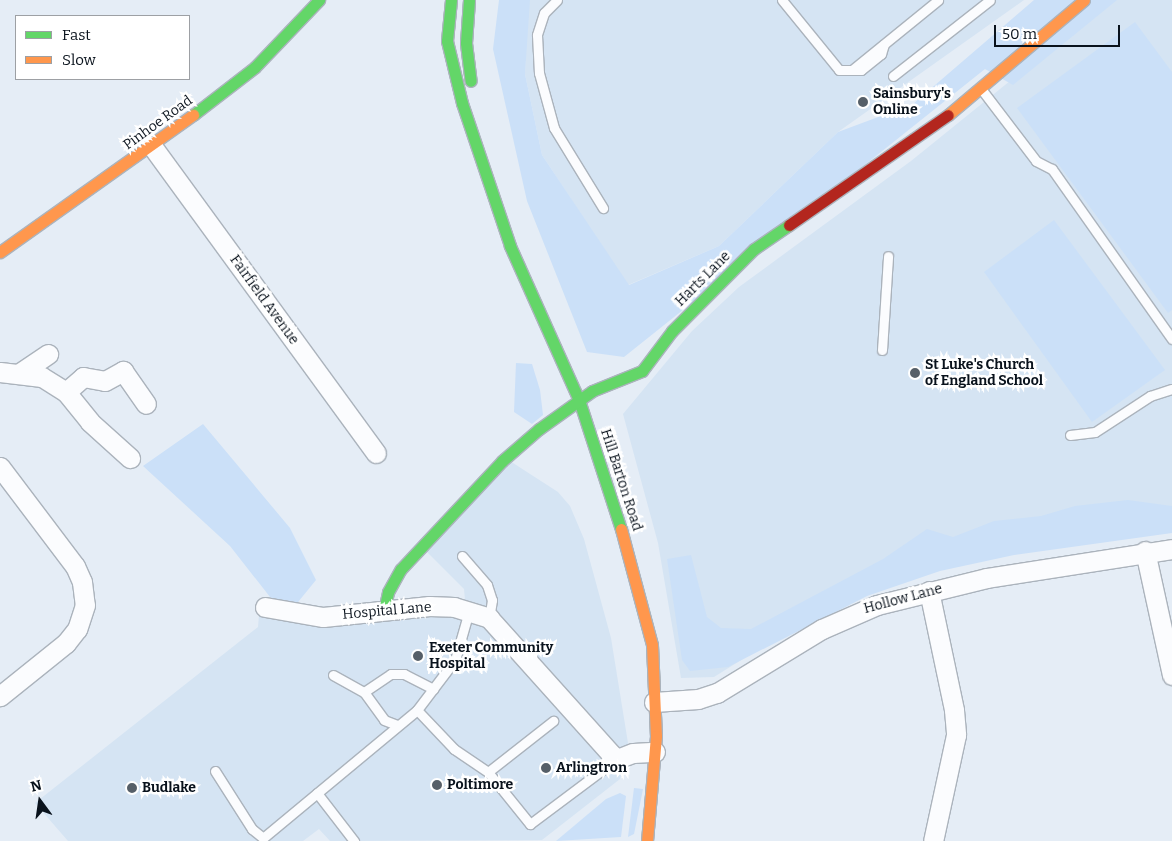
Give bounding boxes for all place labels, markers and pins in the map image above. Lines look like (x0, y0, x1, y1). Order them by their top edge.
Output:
place label: Sainsbury's Online (873, 86, 951, 118)
marker: Sainsbury's Online (857, 96, 869, 108)
place label: St Luke's Church of England School (925, 357, 1043, 390)
marker: St Luke's Church of England School (909, 367, 921, 379)
place label: Exeter Community Hospital (429, 640, 553, 672)
marker: Exeter Community Hospital (411, 649, 425, 663)
place label: Arlingtron (556, 760, 627, 776)
marker: Arlingtron (540, 762, 552, 774)
place label: Poltimore (447, 777, 513, 793)
marker: Poltimore (431, 779, 443, 791)
place label: Budlake (142, 780, 196, 796)
marker: Budlake (126, 782, 138, 794)

